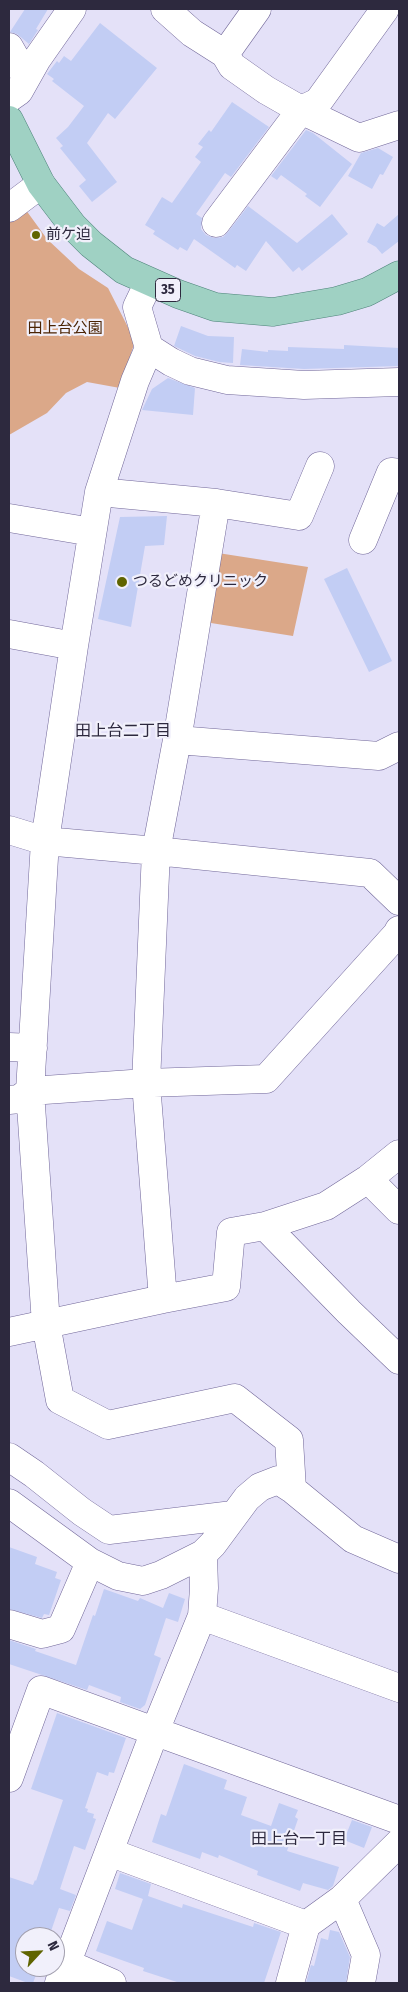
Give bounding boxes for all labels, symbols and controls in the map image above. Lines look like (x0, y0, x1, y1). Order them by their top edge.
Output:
place label: 前ケ迫 (46, 226, 91, 244)
marker: 前ケ迫 (30, 229, 42, 241)
road number: 35 (156, 278, 180, 302)
park label: 田上台公園 (28, 320, 102, 338)
place label: つるどめクリニック (133, 573, 268, 591)
marker: つるどめクリニック (115, 575, 129, 589)
district label: 田上台二丁目 (75, 722, 171, 742)
district label: 田上台一丁目 (251, 1830, 347, 1850)
north arrow (15, 1927, 65, 1977)
text: N (44, 1938, 63, 1953)

